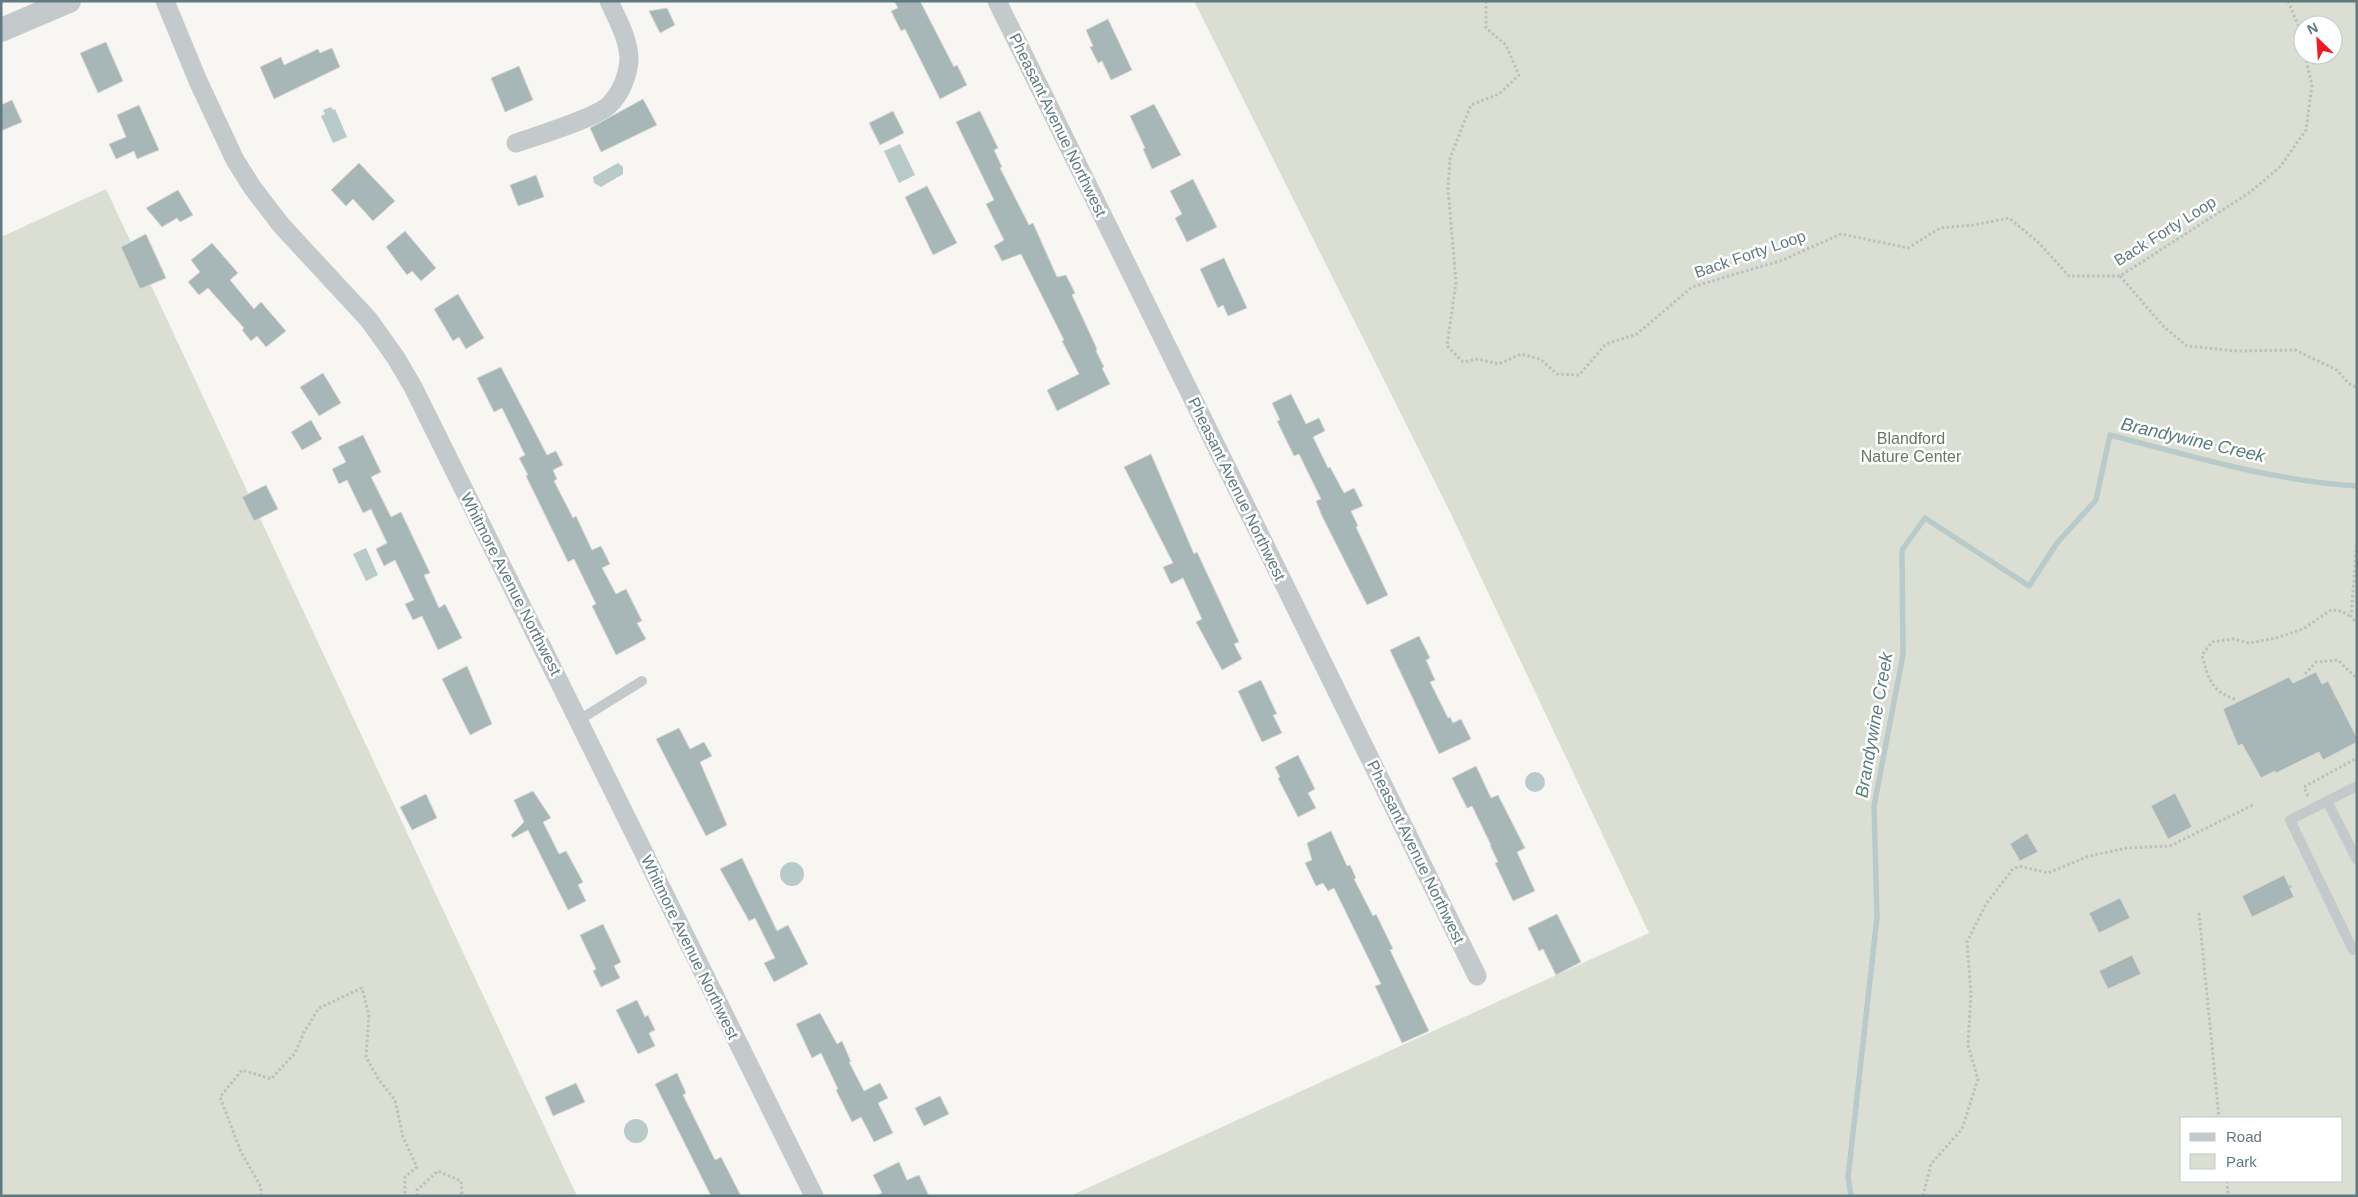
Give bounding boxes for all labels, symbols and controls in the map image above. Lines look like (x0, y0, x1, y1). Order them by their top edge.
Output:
north arrow (2293, 15, 2343, 65)
text: N (2305, 19, 2320, 38)
street label: Pheasant Avenue Northwest (1006, 31, 1110, 220)
street label: Back Forty Loop (2111, 193, 2219, 269)
street label: Back Forty Loop (1692, 227, 1808, 281)
street label: Pheasant Avenue Northwest (1185, 395, 1289, 584)
water label: Brandywine Creek (2119, 414, 2268, 467)
park label: Blandford Nature Center (1861, 430, 1962, 465)
street label: Whitmore Avenue Northwest (457, 490, 565, 679)
water label: Brandywine Creek (1851, 650, 1897, 799)
street label: Pheasant Avenue Northwest (1364, 758, 1468, 947)
street label: Whitmore Avenue Northwest (638, 852, 742, 1042)
legend (2180, 1117, 2343, 1182)
text: Road (2226, 1128, 2262, 1145)
text: Park (2226, 1153, 2257, 1170)

